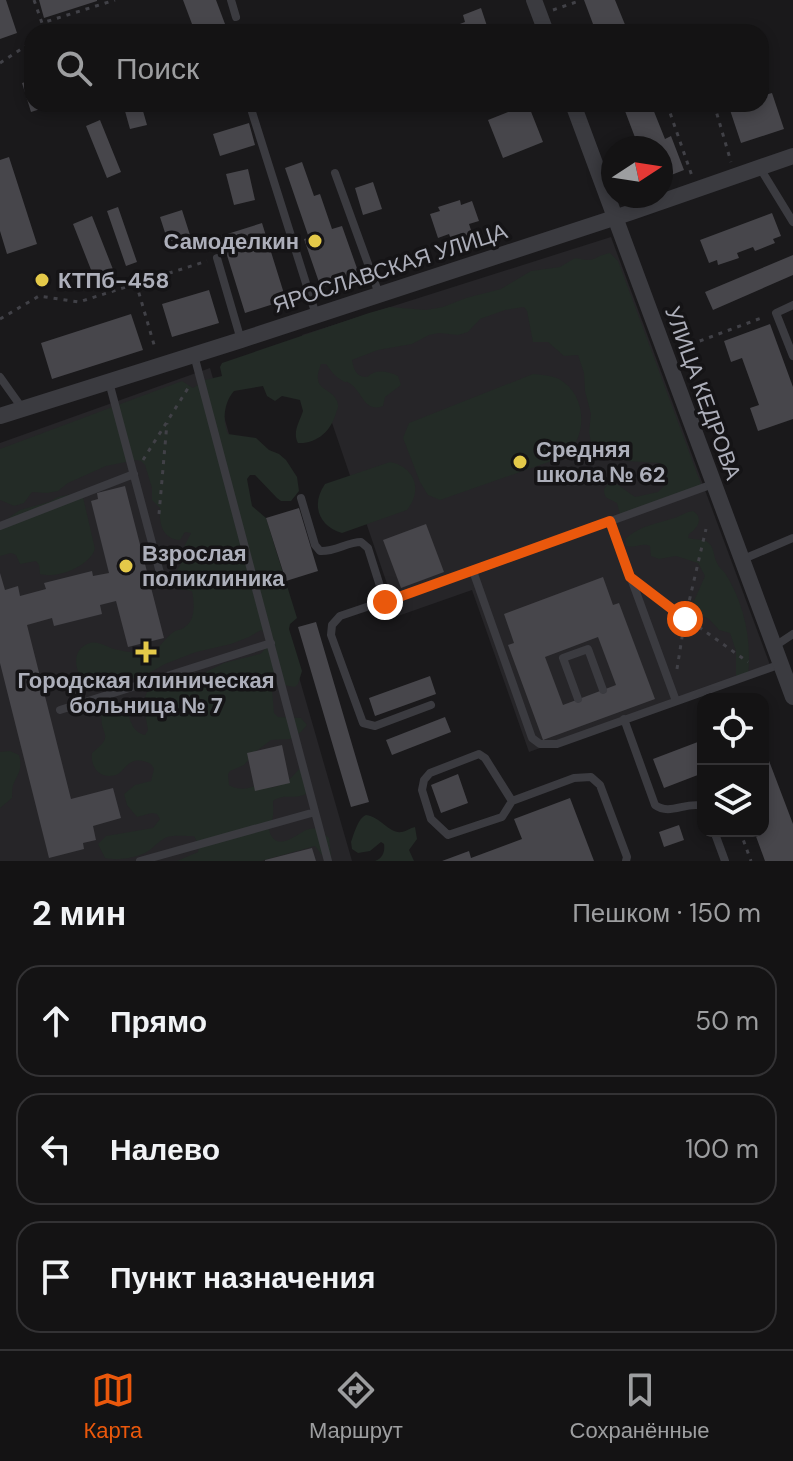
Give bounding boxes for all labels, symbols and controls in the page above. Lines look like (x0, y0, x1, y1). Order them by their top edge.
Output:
search box (24, 24, 769, 112)
icon: search (52, 46, 96, 90)
text: Поиск (116, 49, 199, 88)
north arrow (601, 136, 673, 208)
street label: ЯРОСЛАВСКАЯ УЛИЦА (269, 216, 511, 320)
place label: Самоделкин (163, 227, 299, 256)
marker: Самоделкин (306, 232, 324, 250)
place label: КТПб-458 (58, 266, 169, 295)
marker: КТПб-458 (33, 271, 51, 289)
street label: УЛИЦА КЕДРОВА (658, 302, 748, 484)
place label: Средняя школа № 62 (536, 435, 665, 489)
marker: Средняя школа № 62 (511, 453, 529, 471)
place label: Взрослая поликлиника (142, 539, 285, 593)
marker: Взрослая поликлиника (117, 557, 135, 575)
route end (367, 584, 403, 620)
route start (667, 601, 703, 637)
marker: Городская клиническая больница № 7 (135, 641, 157, 663)
place label: Городская клиническая больница № 7 (17, 666, 275, 720)
map controls (697, 693, 769, 837)
button: locate (697, 693, 769, 765)
button: layers (697, 765, 769, 837)
text: 2 мин (32, 891, 126, 936)
text: Пешком · 150 m (572, 896, 761, 930)
icon: ahead (34, 999, 78, 1043)
text: Прямо (110, 1002, 207, 1041)
text: 50 m (695, 1004, 759, 1038)
icon: left (34, 1127, 78, 1171)
text: Налево (110, 1130, 220, 1169)
text: 100 m (685, 1132, 759, 1166)
icon: arrive (34, 1255, 78, 1299)
text: Пункт назначения (110, 1258, 375, 1297)
tab: Карта (83, 1368, 142, 1445)
tab: Маршрут (309, 1368, 403, 1445)
tab: Сохранённые (570, 1368, 710, 1445)

